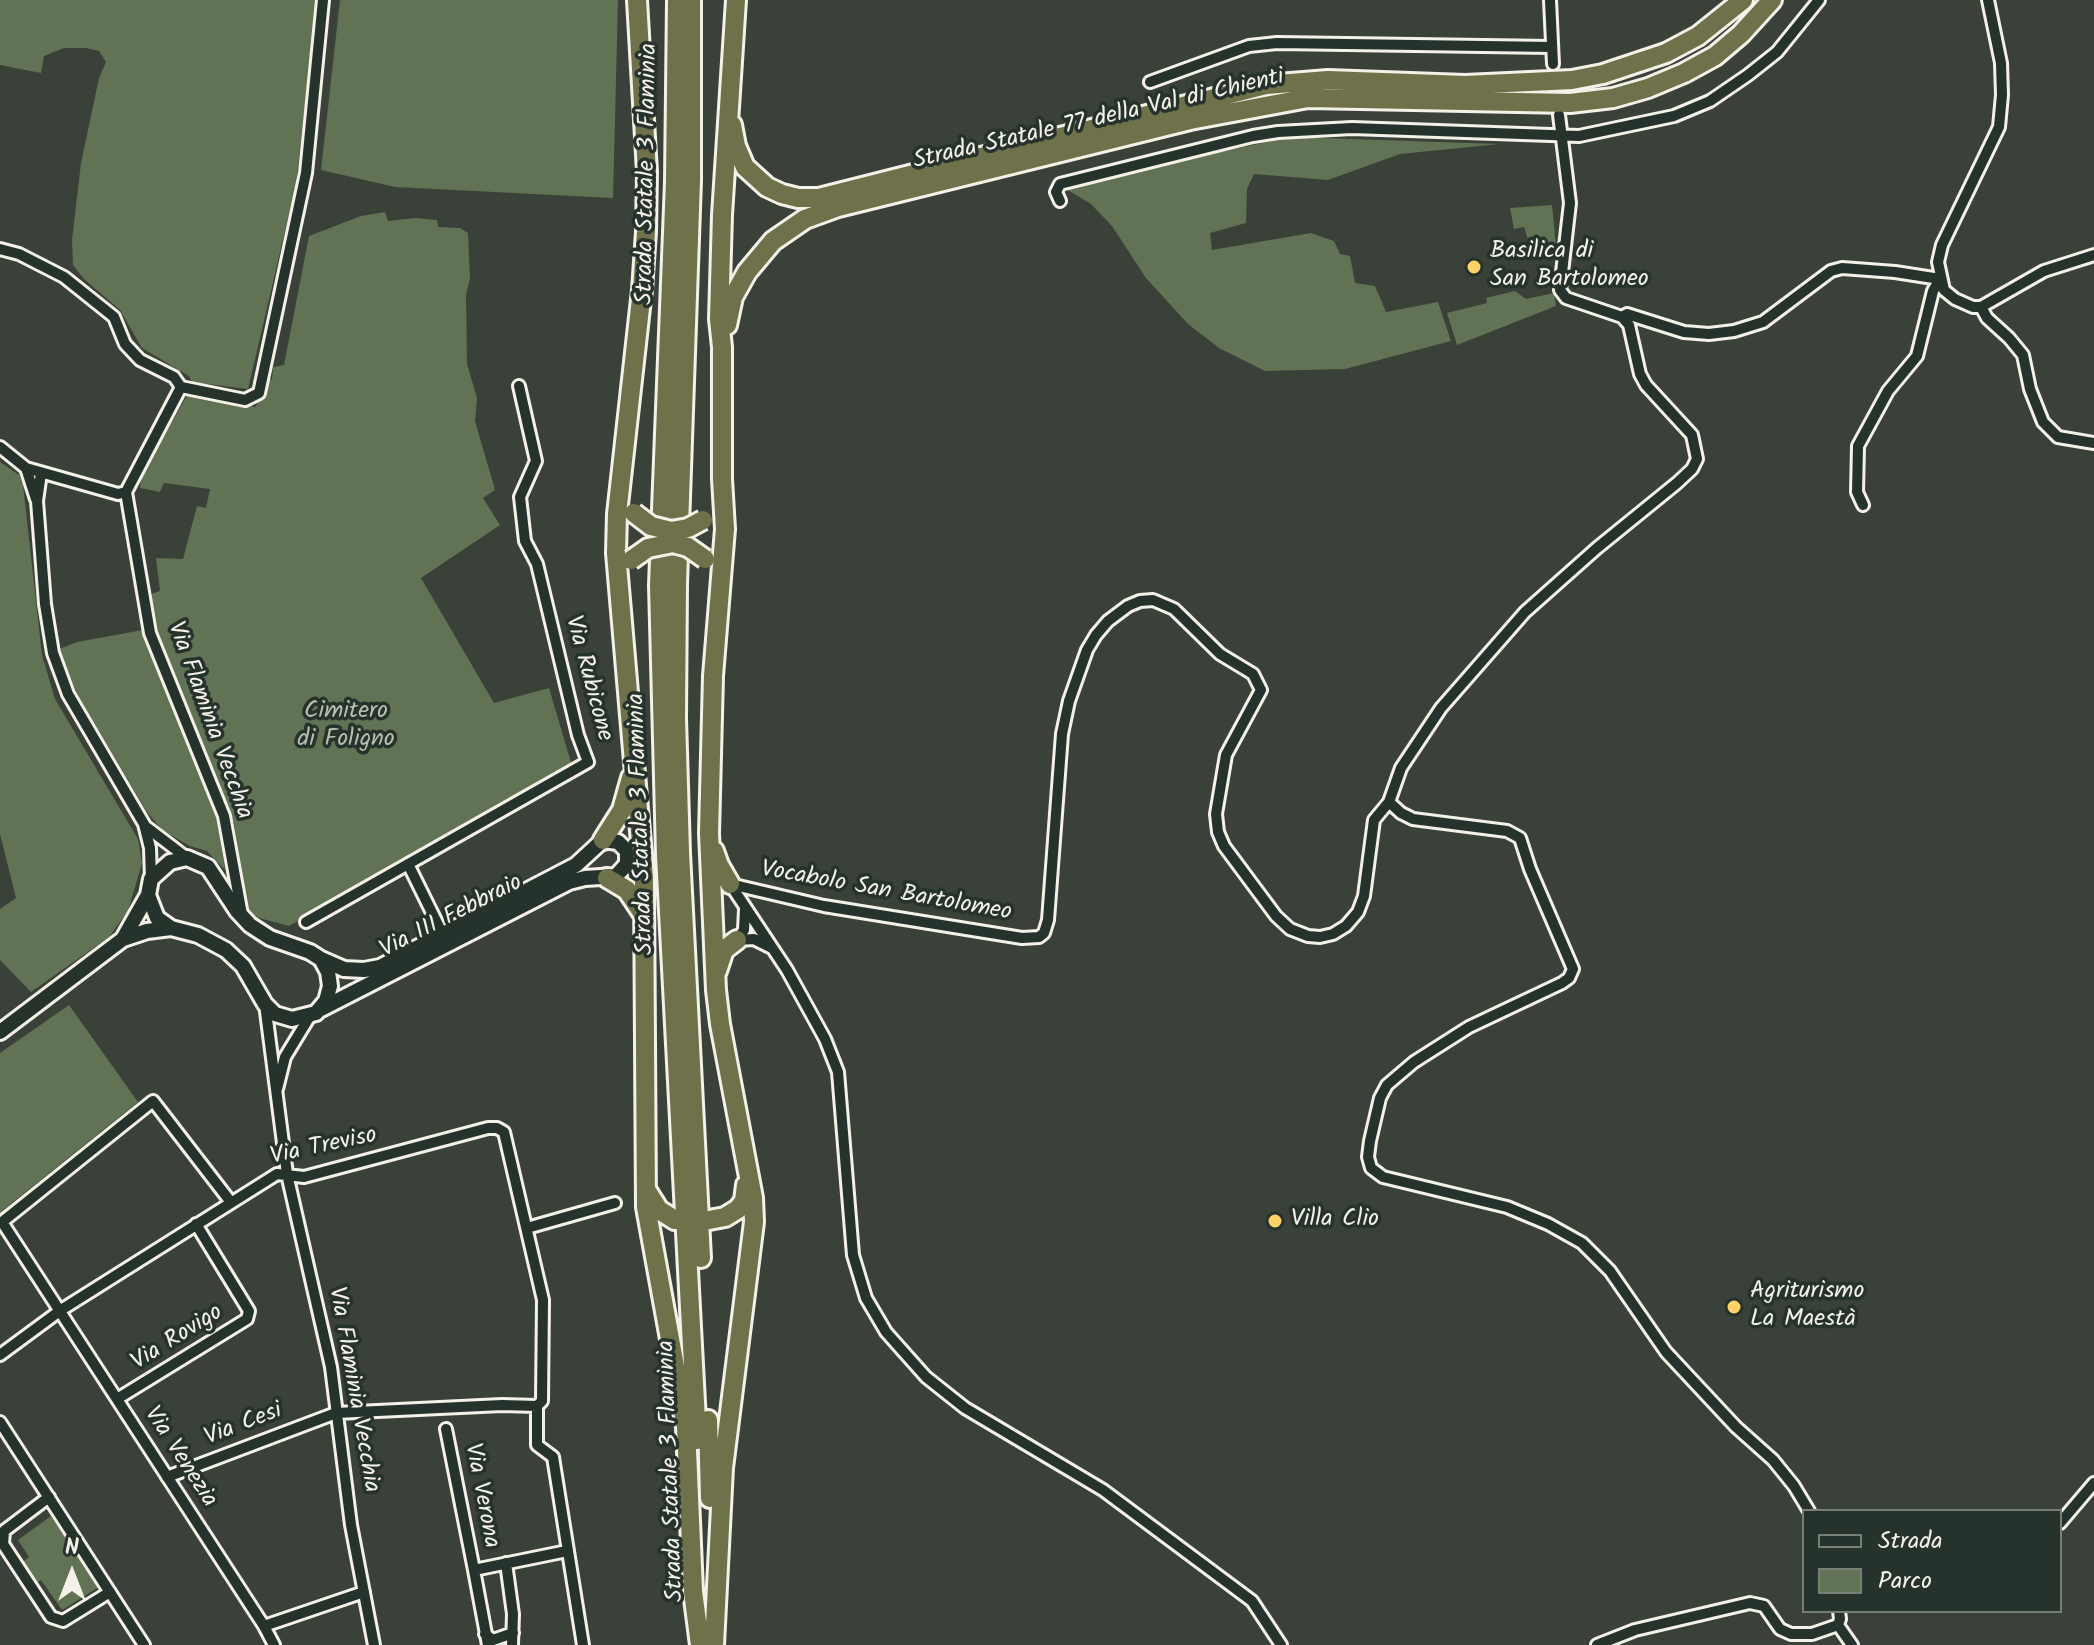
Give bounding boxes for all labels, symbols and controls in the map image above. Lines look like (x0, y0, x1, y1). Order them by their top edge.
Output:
street label: Strada Statale 3 Flaminia (632, 43, 666, 305)
street label: Strada Statale 77 della Val di Chienti (911, 64, 1287, 178)
place label: Basilica di San Bartolomeo (1490, 239, 1649, 295)
marker: Basilica di San Bartolomeo (1465, 258, 1483, 276)
street label: Via Rubicone (556, 613, 618, 745)
street label: Via Flaminia Vecchia (159, 618, 257, 824)
street label: Strada Statale 3 Flaminia (624, 693, 662, 955)
park label: Cimitero di Foligno (297, 699, 395, 755)
street label: Vocabolo San Bartolomeo (758, 857, 1014, 929)
street label: Via III Febbraio (376, 870, 528, 966)
street label: Via Treviso (268, 1123, 380, 1173)
place label: Villa Clio (1291, 1207, 1379, 1235)
marker: Villa Clio (1266, 1212, 1284, 1230)
place label: Agriturismo La Maestà (1750, 1279, 1864, 1335)
street label: Via Flaminia Vecchia (320, 1285, 384, 1495)
marker: Agriturismo La Maestà (1725, 1298, 1743, 1316)
street label: Via Rovigo (127, 1300, 229, 1378)
street label: Strada Statale 3 Flaminia (654, 1340, 692, 1602)
street label: Via Cesi (201, 1398, 287, 1454)
street label: Via Venezia (136, 1402, 222, 1514)
street label: Via Verona (456, 1441, 504, 1551)
legend (1802, 1509, 2062, 1613)
text: Strada (1878, 1522, 1942, 1561)
text: N (65, 1531, 79, 1566)
north arrow (32, 1533, 112, 1613)
text: Parco (1878, 1562, 1932, 1601)

